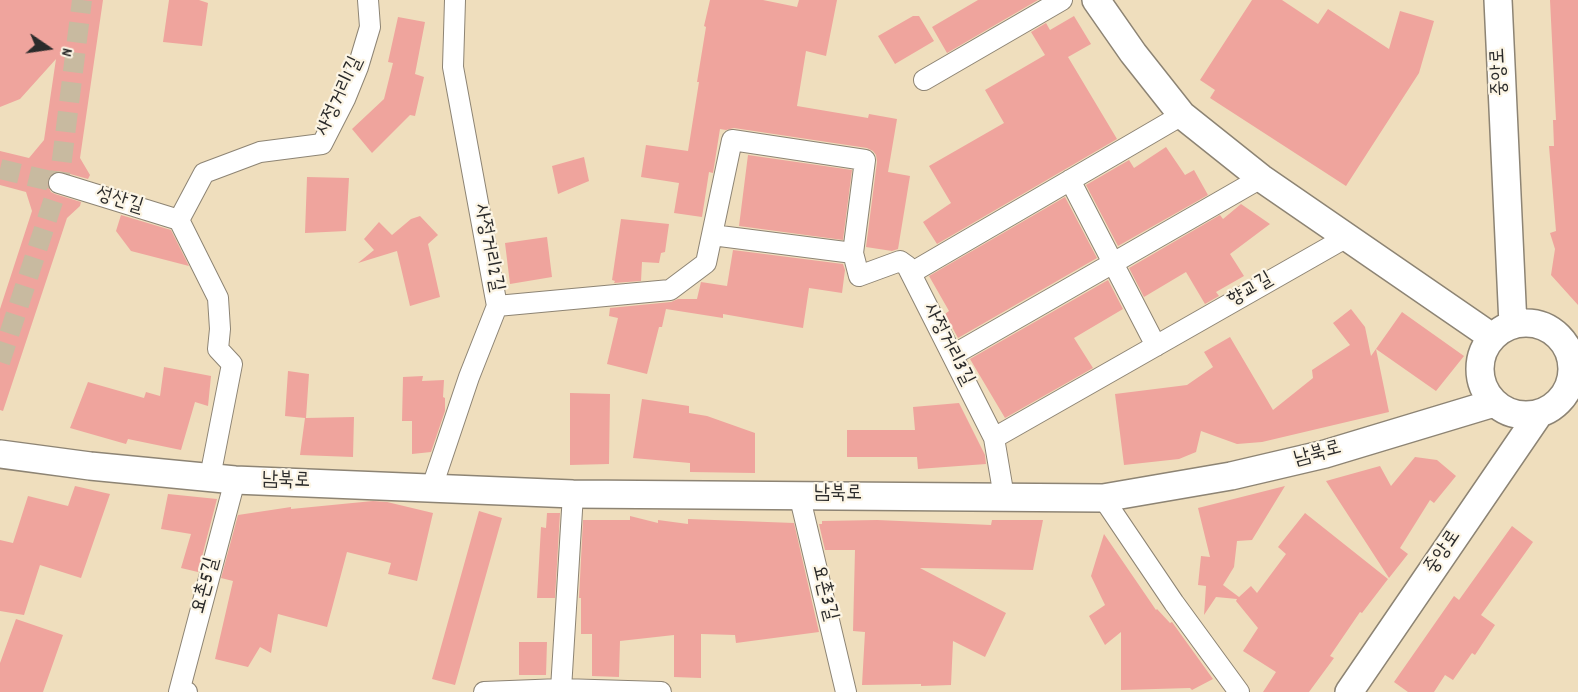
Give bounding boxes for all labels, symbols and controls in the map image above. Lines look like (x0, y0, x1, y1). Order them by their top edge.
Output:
north arrow (18, 18, 78, 78)
text: N (54, 46, 78, 59)
street label: 중앙로 (1488, 47, 1514, 97)
street label: 사정거리1길 (312, 53, 370, 141)
street label: 성산길 (92, 183, 146, 221)
street label: 사정거리2길 (467, 202, 507, 294)
street label: 향교길 (1224, 269, 1278, 313)
street label: 사정거리3길 (916, 300, 978, 390)
street label: 남북로 (1292, 437, 1344, 473)
street label: 남북로 (261, 469, 311, 495)
street label: 남북로 (814, 483, 862, 507)
street label: 중앙로 (1421, 526, 1467, 580)
street label: 요촌5길 (188, 555, 226, 617)
street label: 요촌3길 (804, 562, 842, 624)

